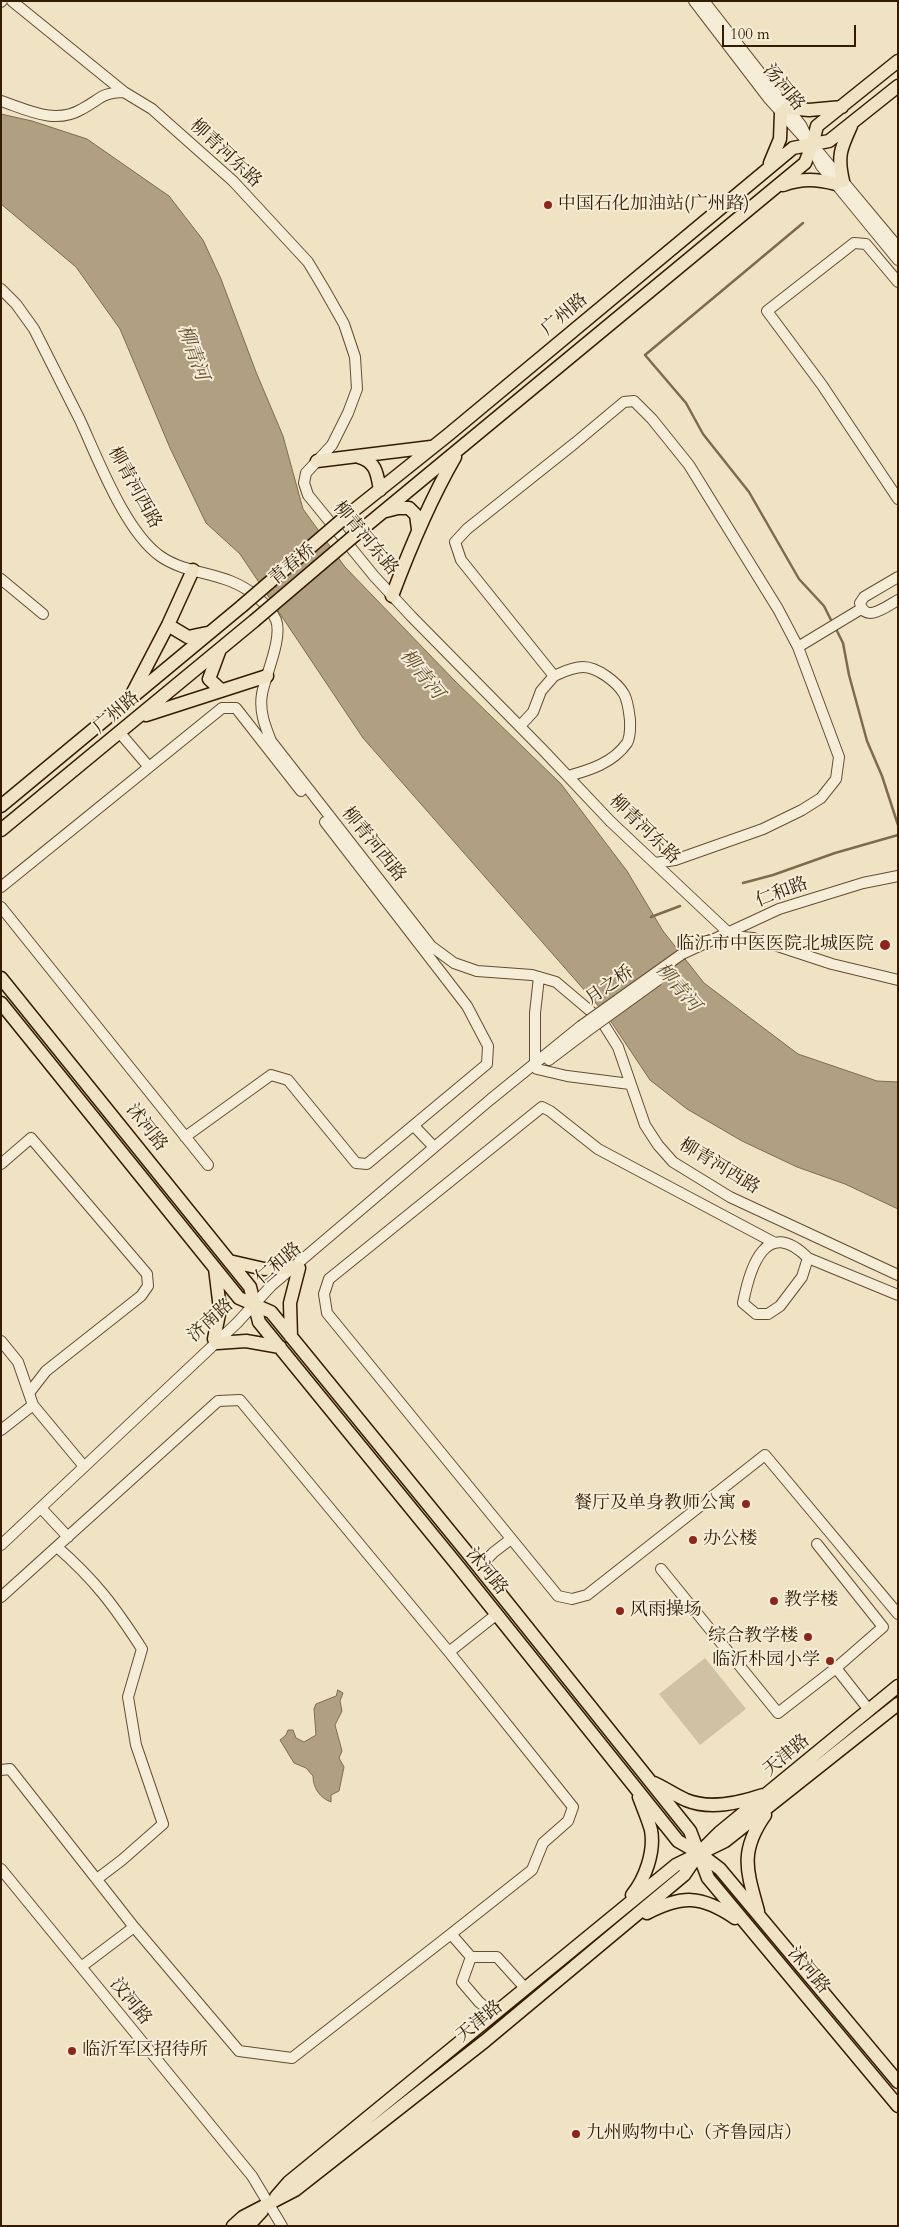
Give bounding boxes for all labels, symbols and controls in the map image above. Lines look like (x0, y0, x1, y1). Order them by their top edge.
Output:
scale bar (724, 15, 858, 47)
text: 100 m (730, 24, 770, 44)
street label: 汤河路 (758, 60, 808, 116)
street label: 柳青河东路 (185, 115, 265, 193)
place label: 中国石化加油站(广州路) (558, 194, 749, 216)
marker: 中国石化加油站(广州路) (542, 199, 554, 211)
street label: 广州路 (537, 289, 593, 341)
water label: 柳青河 (172, 322, 212, 384)
street label: 柳青河西路 (103, 443, 165, 533)
street label: 柳青河东路 (328, 498, 402, 580)
street label: 青春桥 (265, 539, 321, 591)
water label: 柳青河 (394, 646, 448, 704)
street label: 广州路 (89, 687, 145, 739)
street label: 柳青河东路 (604, 791, 684, 869)
street label: 柳青河西路 (336, 803, 410, 887)
street label: 仁和路 (753, 873, 811, 913)
place label: 临沂市中医医院北城医院 (676, 934, 874, 956)
marker: 临沂市中医医院北城医院 (878, 938, 892, 952)
water label: 柳青河 (650, 959, 704, 1017)
street label: 月之桥 (582, 962, 638, 1010)
street label: 沭河路 (121, 1100, 171, 1156)
street label: 柳青河西路 (675, 1135, 763, 1199)
street label: 仁和路 (251, 1238, 307, 1290)
street label: 济南路 (184, 1295, 238, 1347)
place label: 餐厅及单身教师公寓 (574, 1493, 736, 1515)
marker: 餐厅及单身教师公寓 (740, 1498, 752, 1510)
place label: 办公楼 (703, 1529, 757, 1551)
marker: 办公楼 (687, 1534, 699, 1546)
street label: 沭河路 (461, 1544, 511, 1600)
place label: 教学楼 (784, 1590, 838, 1612)
marker: 教学楼 (768, 1595, 780, 1607)
place label: 风雨操场 (630, 1600, 702, 1622)
marker: 风雨操场 (614, 1605, 626, 1617)
place label: 综合教学楼 (708, 1626, 798, 1648)
marker: 综合教学楼 (802, 1631, 814, 1643)
place label: 临沂朴园小学 (712, 1650, 820, 1672)
marker: 临沂朴园小学 (824, 1655, 836, 1667)
street label: 天津路 (759, 1730, 815, 1782)
street label: 沭河路 (782, 1943, 834, 1999)
street label: 汶河路 (105, 1974, 155, 2030)
street label: 天津路 (452, 1997, 508, 2047)
place label: 临沂军区招待所 (82, 2040, 208, 2062)
marker: 临沂军区招待所 (66, 2045, 78, 2057)
place label: 九州购物中心（齐鲁园店） (586, 2123, 802, 2145)
marker: 九州购物中心（齐鲁园店） (570, 2128, 582, 2140)

